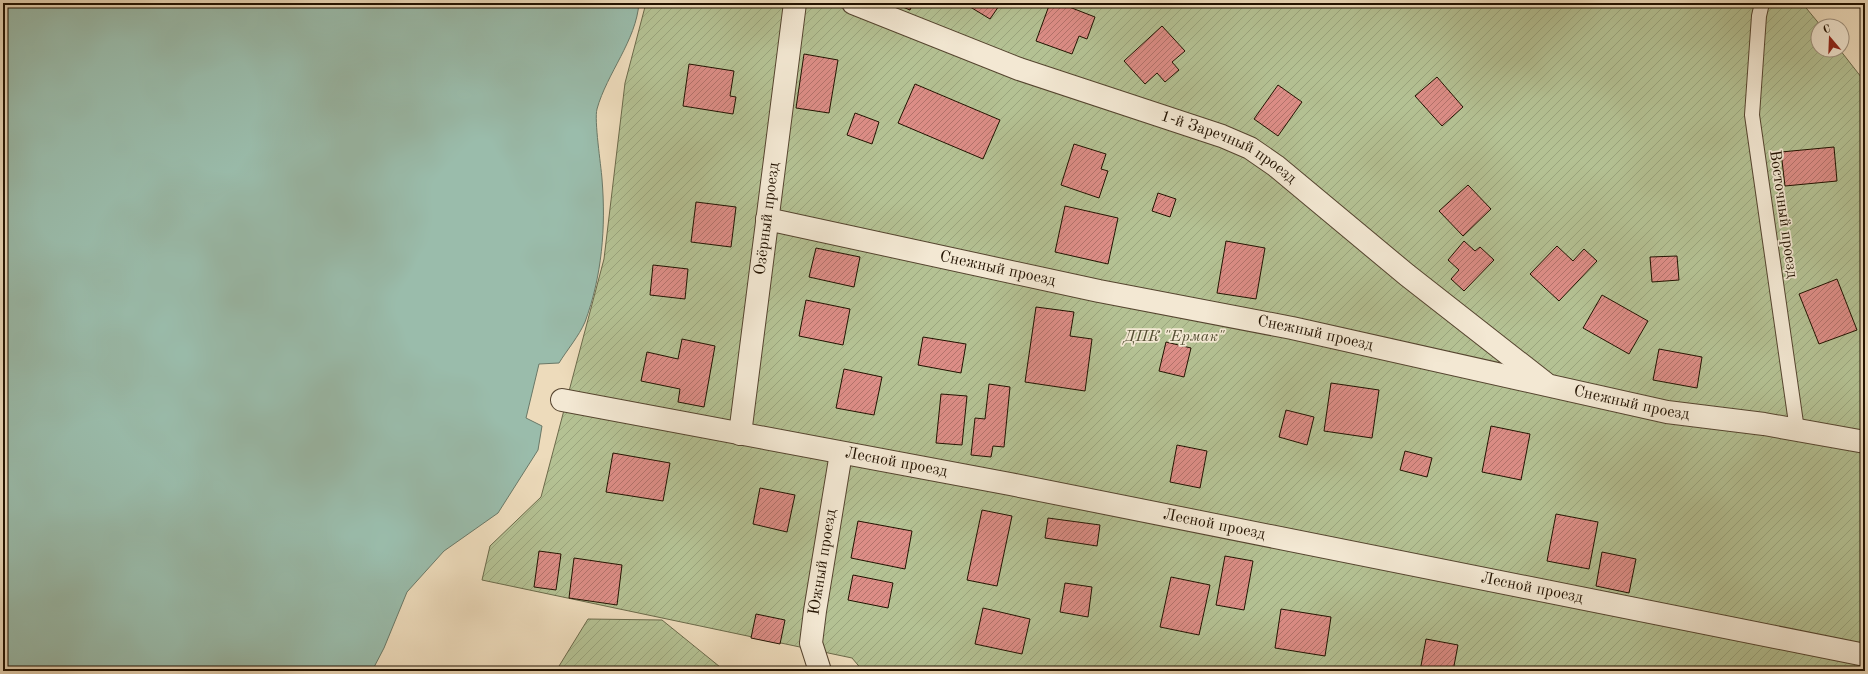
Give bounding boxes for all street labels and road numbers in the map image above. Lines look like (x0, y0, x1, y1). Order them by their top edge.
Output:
street label: 1-й Заречный проезд (1159, 108, 1299, 187)
street label: Восточный проезд (1766, 149, 1800, 279)
street label: Озёрный проезд (752, 161, 783, 276)
street label: Снежный проезд (938, 249, 1057, 289)
street label: Снежный проезд (1256, 314, 1375, 354)
street label: Снежный проезд (1572, 383, 1690, 423)
street label: Лесной проезд (844, 445, 949, 480)
street label: Лесной проезд (1162, 507, 1267, 543)
street label: Южный проезд (806, 508, 840, 616)
street label: Лесной проезд (1479, 570, 1584, 606)

